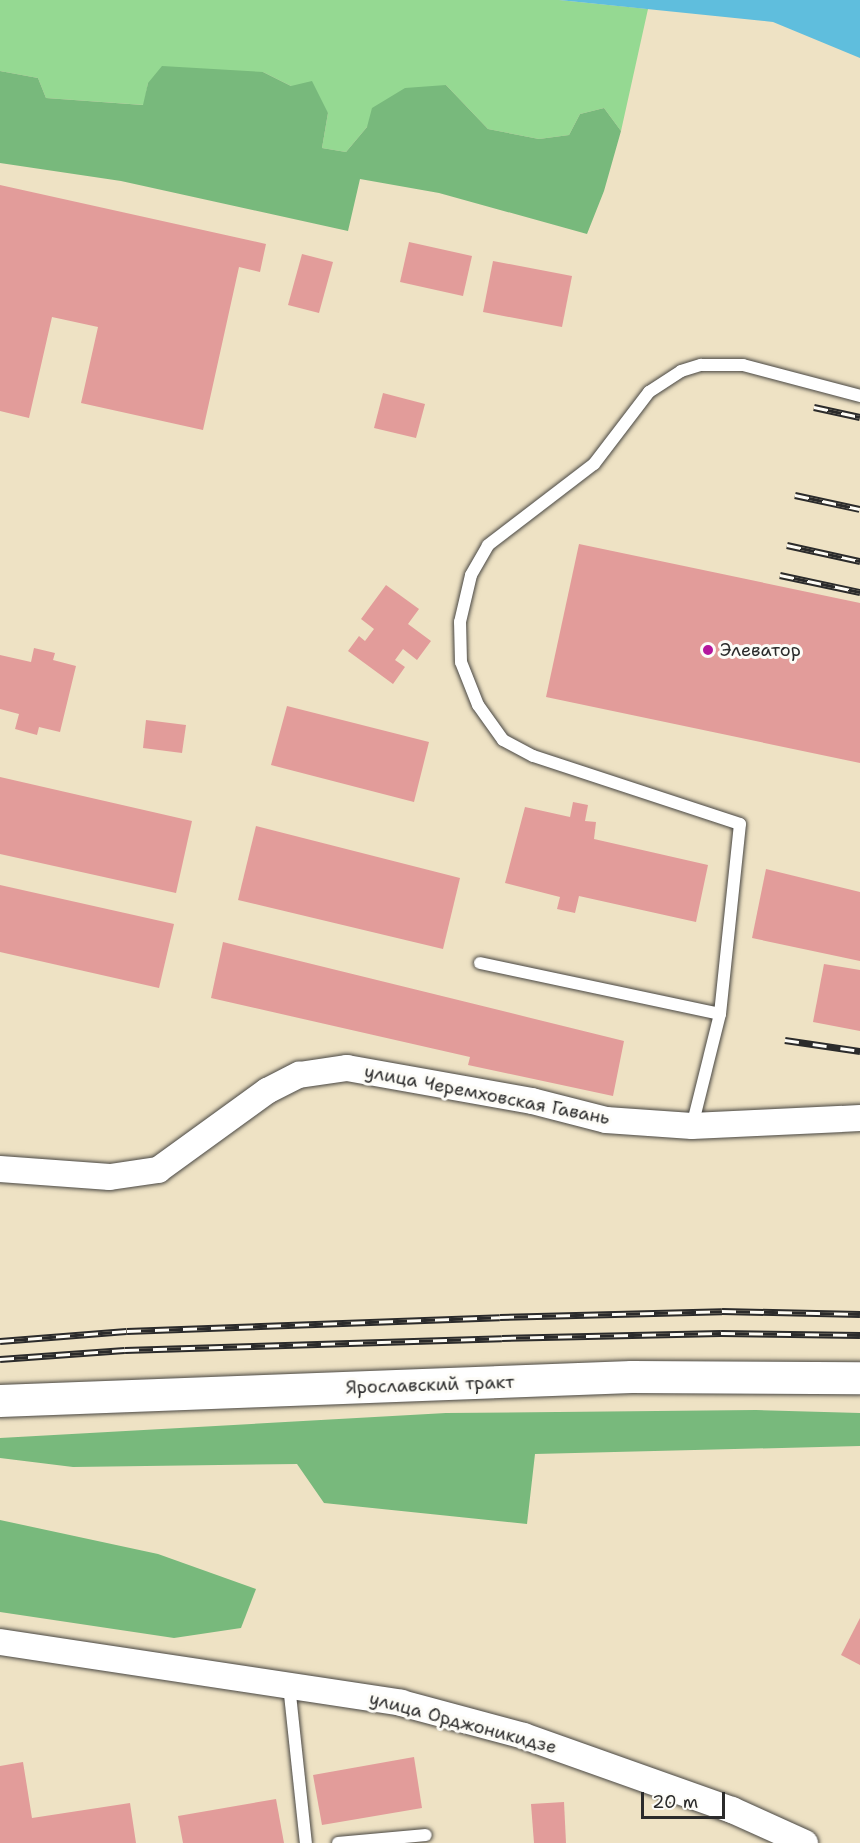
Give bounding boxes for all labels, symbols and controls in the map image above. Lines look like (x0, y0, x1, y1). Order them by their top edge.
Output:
place label: Элеватор (720, 639, 801, 661)
marker: Элеватор (701, 643, 715, 657)
street label: улица Черемховская Гавань (363, 1061, 611, 1129)
street label: Ярославский тракт (345, 1371, 515, 1399)
street label: улица Орджоникидзе (367, 1688, 559, 1758)
scale bar (644, 1780, 728, 1818)
text: 20 m (652, 1790, 698, 1814)

